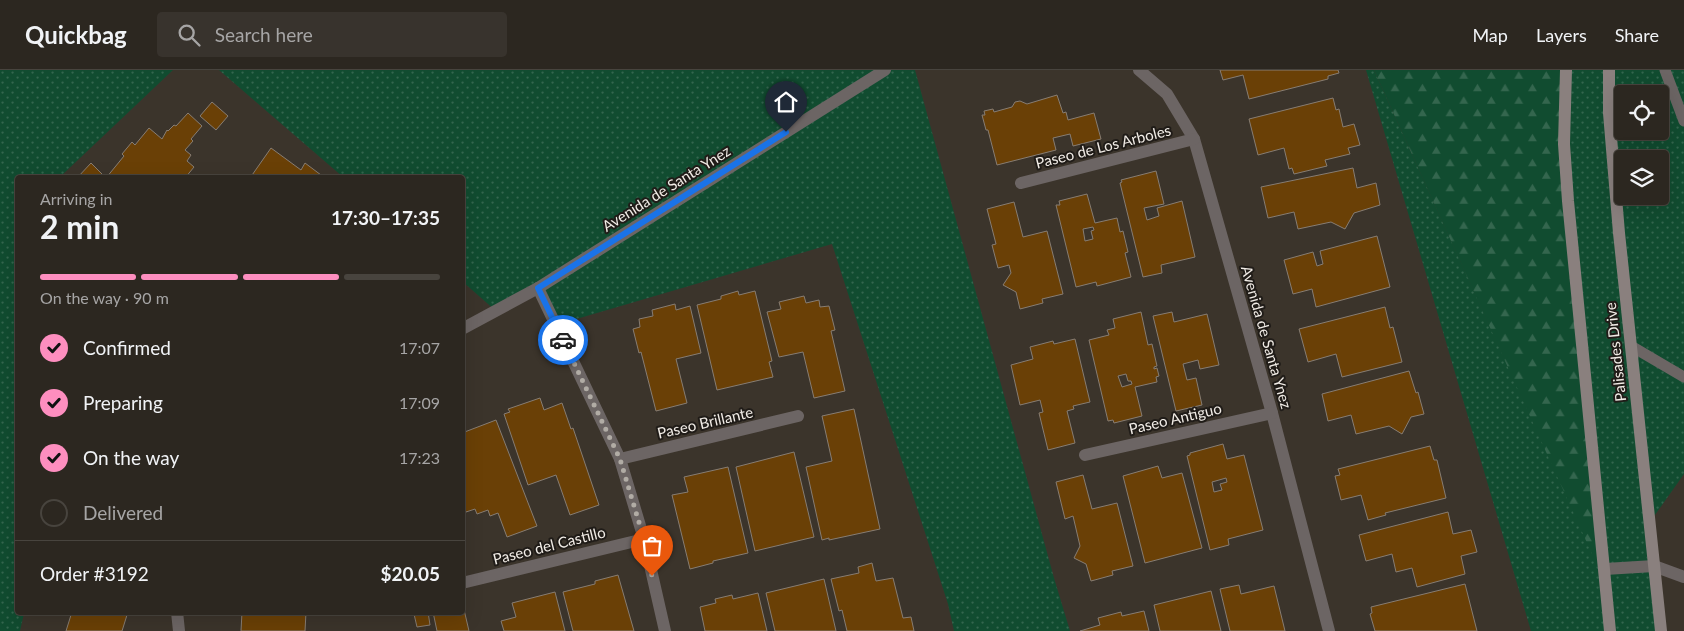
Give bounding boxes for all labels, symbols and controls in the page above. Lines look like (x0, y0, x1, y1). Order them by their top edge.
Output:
search box (157, 12, 507, 57)
text: Quickbag (25, 20, 127, 49)
icon: search (175, 21, 203, 49)
text: Search here (215, 23, 313, 46)
text: Map (1472, 24, 1508, 46)
text: Layers (1536, 24, 1587, 46)
text: Share (1615, 24, 1659, 46)
pin (765, 81, 807, 132)
map controls (1614, 85, 1669, 205)
button: locate (1614, 85, 1669, 140)
icon: home (772, 88, 800, 116)
street label: Paseo de Los Arboles (1033, 120, 1173, 172)
street label: Avenida de Santa Ynez (599, 141, 734, 235)
button: layers (1614, 150, 1669, 205)
text: Arriving in (40, 189, 113, 208)
text: 17:30–17:35 (331, 206, 440, 229)
text: 2 min (40, 207, 119, 246)
street label: Avenida de Santa Ynez (1238, 263, 1296, 411)
text: On the way · 90 m (40, 288, 169, 307)
street label: Palisades Drive (1601, 301, 1629, 403)
courier (538, 315, 588, 365)
icon: car (549, 326, 577, 354)
icon: check (40, 334, 68, 362)
text: Confirmed (83, 336, 171, 359)
text: 17:07 (399, 338, 440, 357)
icon: check (40, 389, 68, 417)
text: Preparing (83, 391, 163, 414)
text: 17:09 (399, 393, 440, 412)
street label: Paseo Antiguo (1127, 399, 1223, 437)
street label: Paseo Brillante (655, 402, 755, 442)
icon: check (40, 444, 68, 472)
text: On the way (83, 446, 179, 469)
text: 17:23 (399, 448, 440, 467)
text: Delivered (83, 501, 163, 524)
street label: Paseo del Castillo (491, 522, 607, 568)
pin (631, 525, 673, 576)
icon: bag (638, 532, 666, 560)
text: Order #3192 (40, 562, 149, 585)
text: $20.05 (380, 562, 440, 585)

